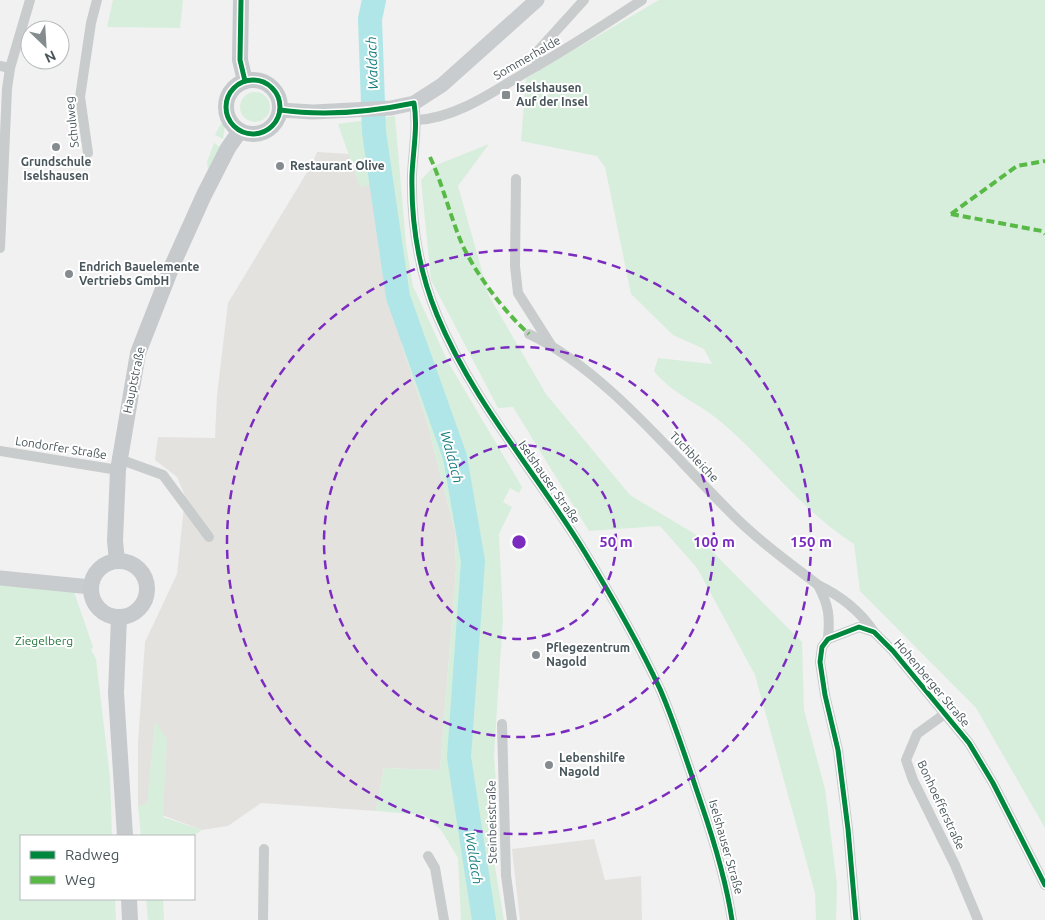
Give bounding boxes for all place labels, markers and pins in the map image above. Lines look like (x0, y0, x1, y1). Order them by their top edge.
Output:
place label: Iselshausen Auf der Insel (516, 81, 588, 108)
marker: Iselshausen Auf der Insel (500, 89, 512, 101)
marker: Grundschule Iselshausen (50, 141, 62, 153)
place label: Grundschule Iselshausen (21, 155, 91, 182)
place label: Restaurant Olive (290, 159, 385, 172)
marker: Restaurant Olive (274, 160, 286, 172)
place label: Endrich Bauelemente Vertriebs GmbH (79, 260, 200, 287)
marker: Endrich Bauelemente Vertriebs GmbH (63, 268, 75, 280)
centre of rings (510, 533, 528, 551)
place label: Pflegezentrum Nagold (546, 641, 630, 668)
marker: Pflegezentrum Nagold (530, 649, 542, 661)
place label: Lebenshilfe Nagold (559, 751, 625, 778)
marker: Lebenshilfe Nagold (543, 759, 555, 771)

